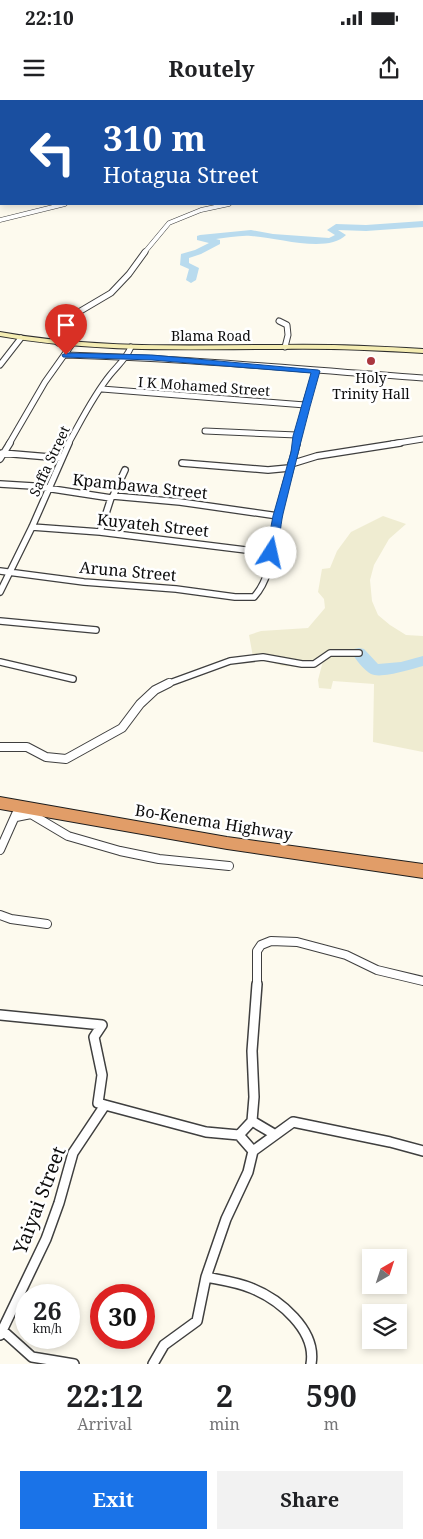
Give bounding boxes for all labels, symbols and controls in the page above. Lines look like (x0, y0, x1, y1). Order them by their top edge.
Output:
text: 22:10 (25, 5, 74, 31)
text: Routely (169, 53, 254, 83)
icon: menu (20, 54, 48, 82)
icon: share (375, 54, 403, 82)
text: 310 m (103, 114, 206, 161)
icon: left (20, 120, 85, 185)
text: Hotagua Street (103, 159, 259, 189)
pin (45, 304, 87, 355)
icon: arrive (52, 311, 80, 339)
street label: Blama Road (171, 326, 251, 345)
marker: Holy Trinity Hall (365, 355, 377, 367)
place label: Holy Trinity Hall (332, 368, 410, 403)
street label: I K Mohamed Street (137, 372, 271, 400)
street label: Saffa Street (24, 422, 74, 499)
street label: Kpambawa Street (71, 468, 209, 504)
street label: Kuyateh Street (96, 508, 210, 542)
position arrow (244, 526, 296, 578)
street label: Aruna Street (79, 556, 178, 586)
street label: Bo-Kenema Highway (134, 799, 295, 845)
street label: Yaiyai Street (6, 1142, 71, 1258)
north arrow (362, 1249, 408, 1294)
map controls (362, 1249, 407, 1349)
speed limit sign: 30 (90, 1284, 155, 1349)
text: 26 (33, 1293, 62, 1327)
button: layers (362, 1304, 407, 1349)
text: km/h (33, 1320, 62, 1337)
text: 22:12 (66, 1375, 143, 1416)
text: 2 (216, 1375, 233, 1416)
text: 590 (306, 1375, 357, 1416)
text: Arrival (77, 1413, 132, 1435)
text: min (209, 1413, 240, 1435)
text: m (324, 1413, 339, 1435)
button: Exit (20, 1471, 207, 1529)
button: Share (217, 1471, 403, 1529)

